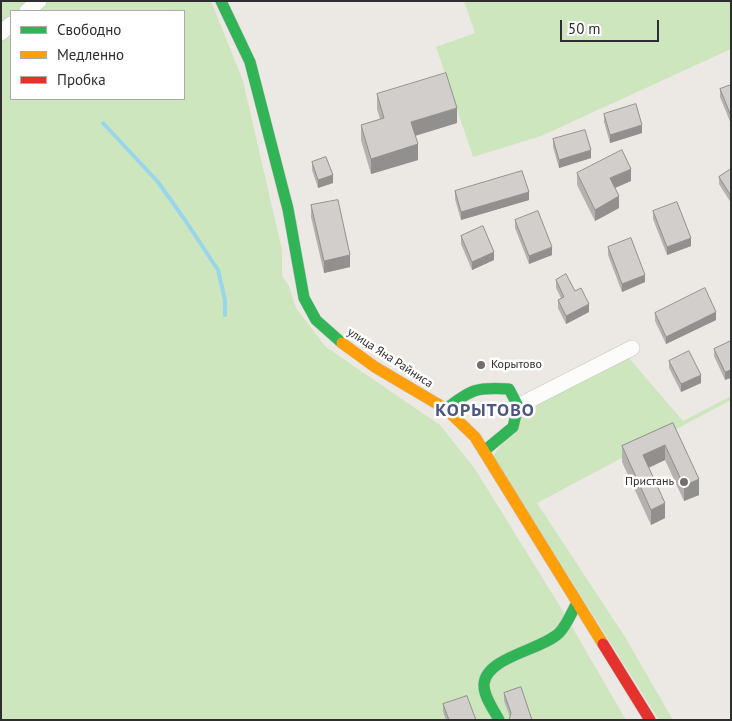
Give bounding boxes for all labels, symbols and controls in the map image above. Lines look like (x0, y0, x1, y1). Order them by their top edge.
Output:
legend (10, 10, 185, 100)
scale bar (562, 10, 661, 42)
text: 50 m (568, 19, 601, 38)
text: Свободно (57, 20, 121, 39)
text: Медленно (57, 45, 124, 64)
text: Пробка (57, 70, 106, 89)
street label: улица Яна Райниса (344, 325, 436, 391)
place label: Корытово (491, 358, 542, 372)
marker: Корытово (475, 359, 487, 371)
district label: КОРЫТОВО (434, 400, 536, 422)
place label: Пристань (625, 475, 674, 489)
marker: Пристань (678, 476, 690, 488)

